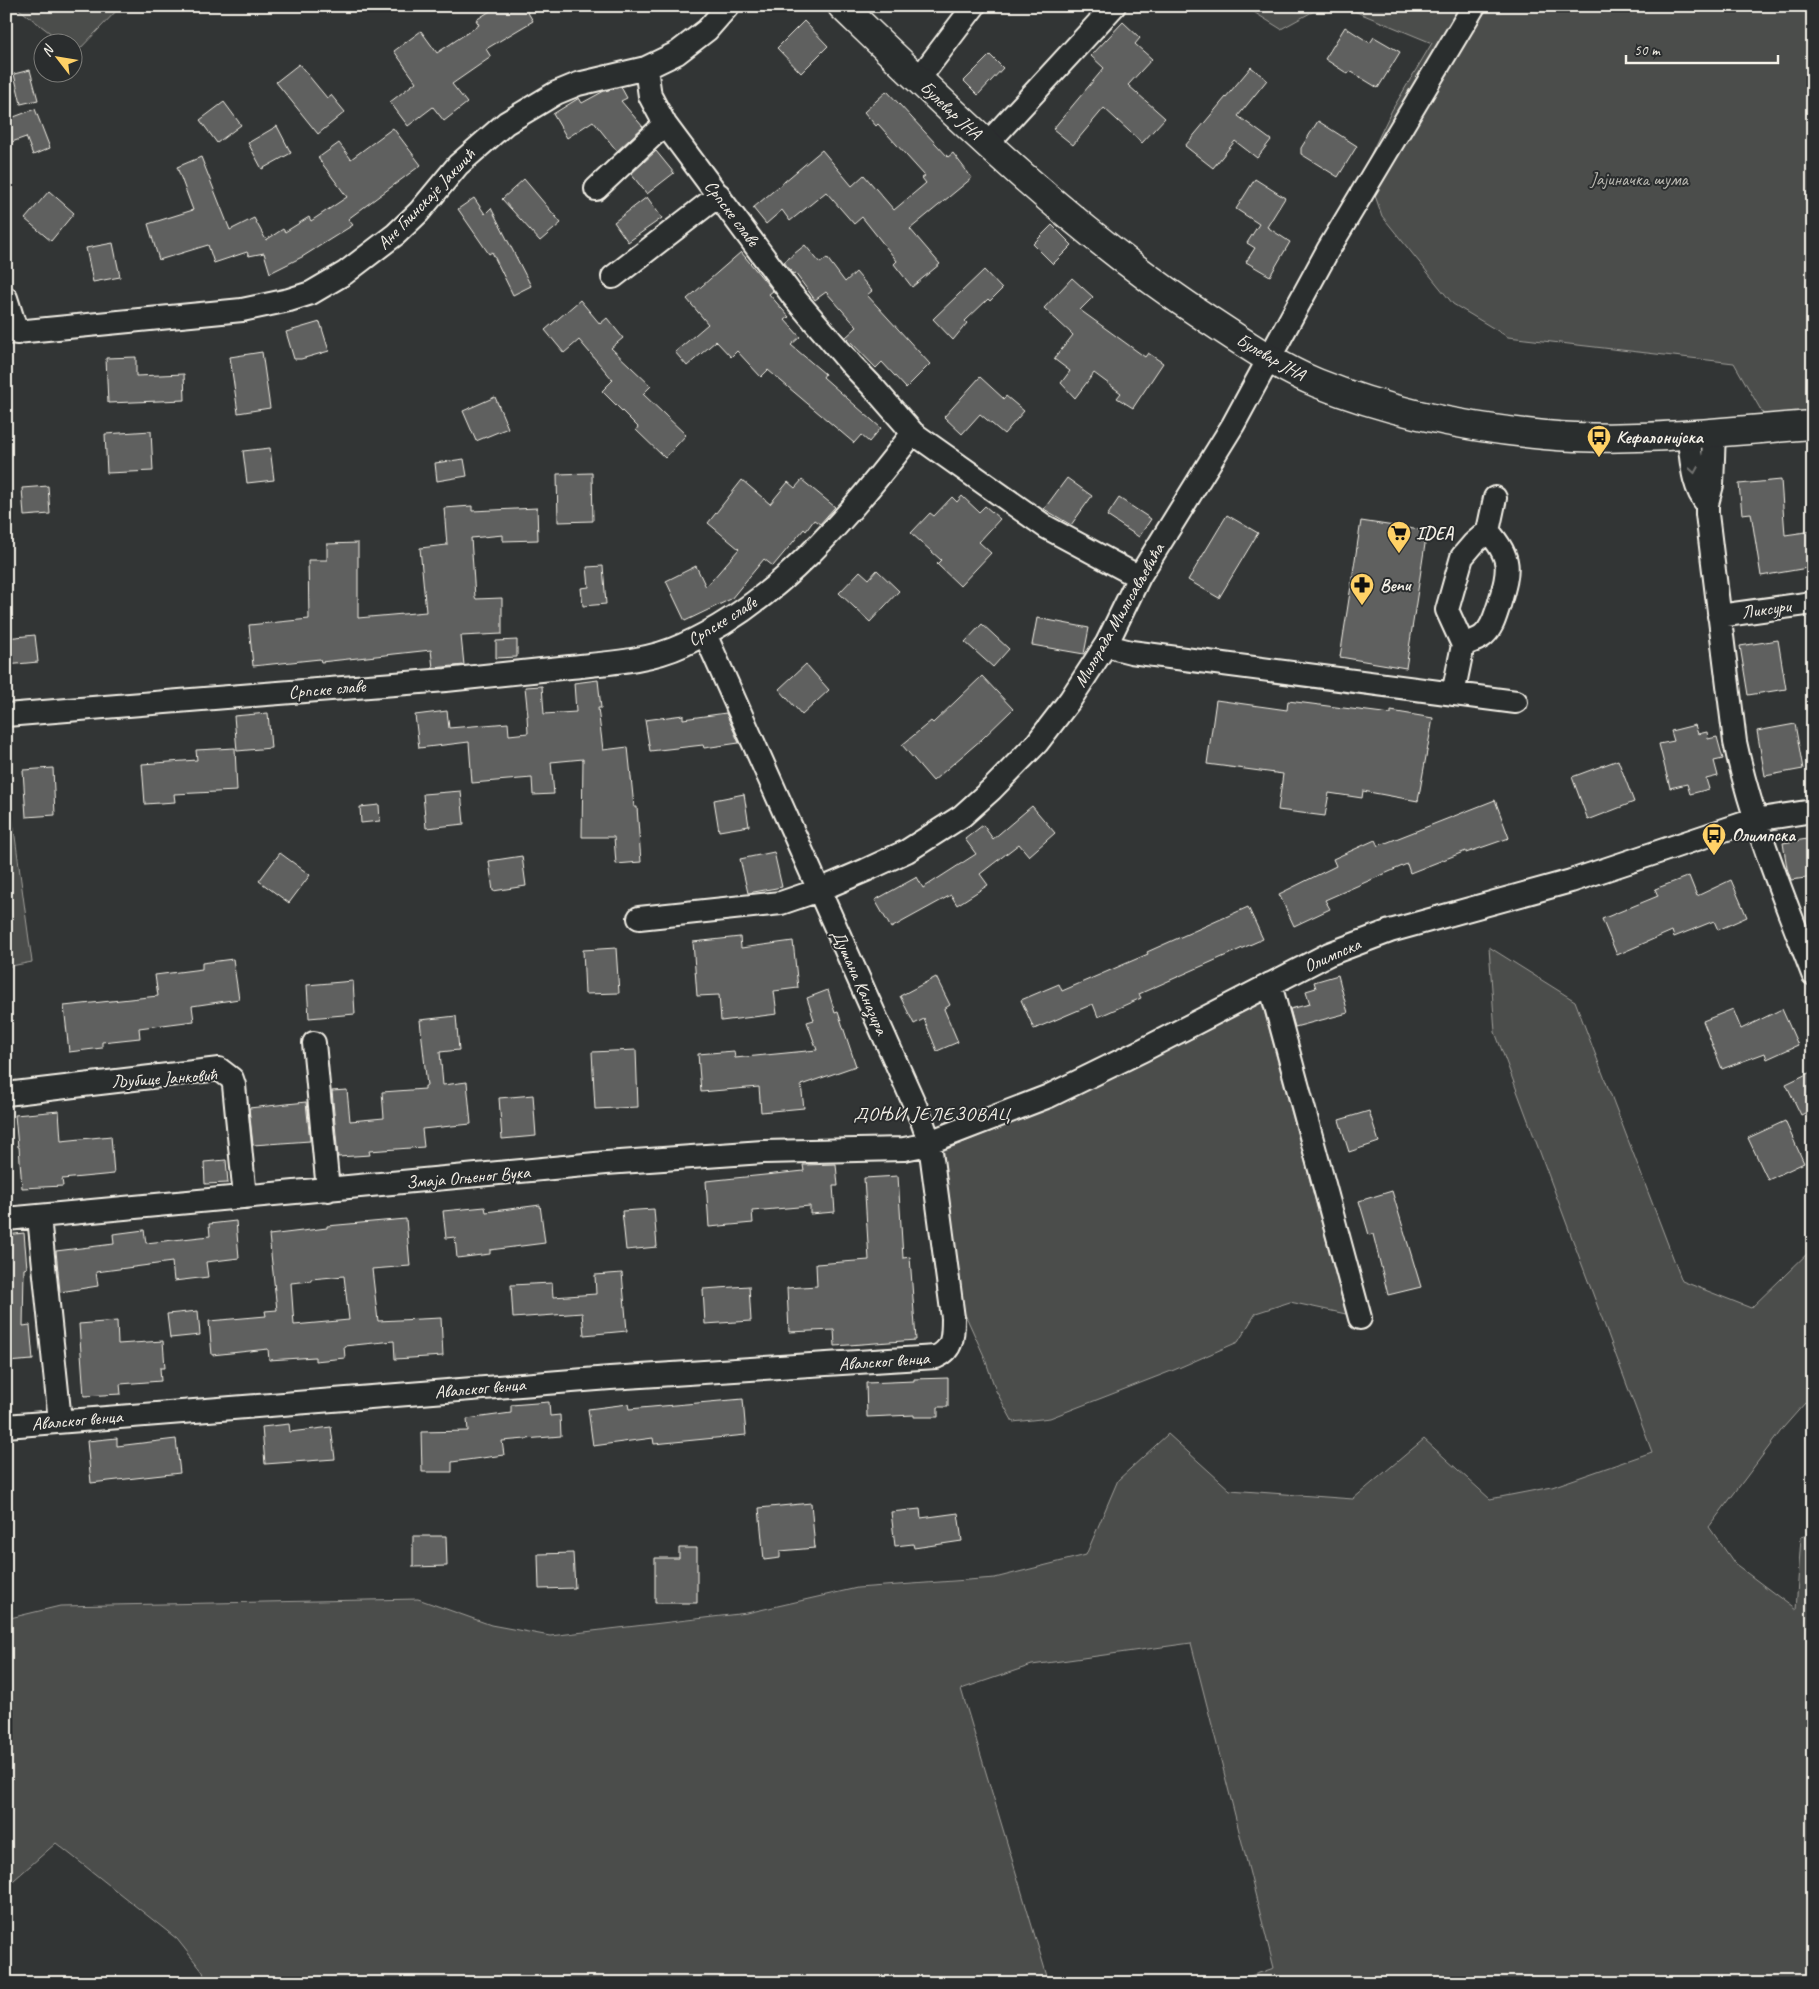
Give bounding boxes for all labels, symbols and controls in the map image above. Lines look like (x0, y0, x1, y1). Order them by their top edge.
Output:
north arrow (32, 32, 82, 82)
scale bar (1626, 32, 1779, 64)
text: N (38, 41, 58, 60)
text: 50 m (1634, 41, 1661, 60)
street label: Булевар ЈНА (916, 76, 987, 145)
street label: Ане Глинскаје Јакшић (372, 143, 481, 254)
park label: Јајиначка шума (1589, 168, 1689, 190)
street label: Српске славе (700, 176, 765, 251)
street label: Булевар ЈНА (1233, 329, 1310, 386)
bus stop icon: Кефалонијска (1586, 424, 1612, 458)
place label: Кефалонијска (1616, 426, 1705, 448)
one-way arrow (1688, 466, 1698, 475)
supermarket icon: IDEA (1386, 520, 1412, 554)
place label: IDEA (1416, 522, 1454, 544)
street label: Милорада Милосављевића (1069, 538, 1170, 691)
pharmacy icon: Benu (1349, 572, 1375, 606)
place label: Benu (1380, 574, 1413, 596)
street label: Српске славе (683, 591, 762, 651)
street label: Ликсури (1740, 594, 1794, 623)
street label: Српске славе (288, 675, 368, 703)
bus stop icon: Олимпска (1701, 822, 1727, 856)
place label: Олимпска (1732, 824, 1796, 846)
street label: Душана Каназира (826, 926, 893, 1039)
street label: Олимпска (1300, 932, 1365, 977)
street label: Љубице Јанковић (111, 1063, 219, 1093)
district label: ДОЊИ ЈЕЛЕЗОВАЦ (853, 1102, 1012, 1126)
street label: Змаја Огњеног Вука (405, 1161, 532, 1193)
street label: Авалског венца (838, 1347, 931, 1375)
street label: Авалског венца (434, 1373, 527, 1403)
street label: Авалског венца (31, 1405, 124, 1435)

